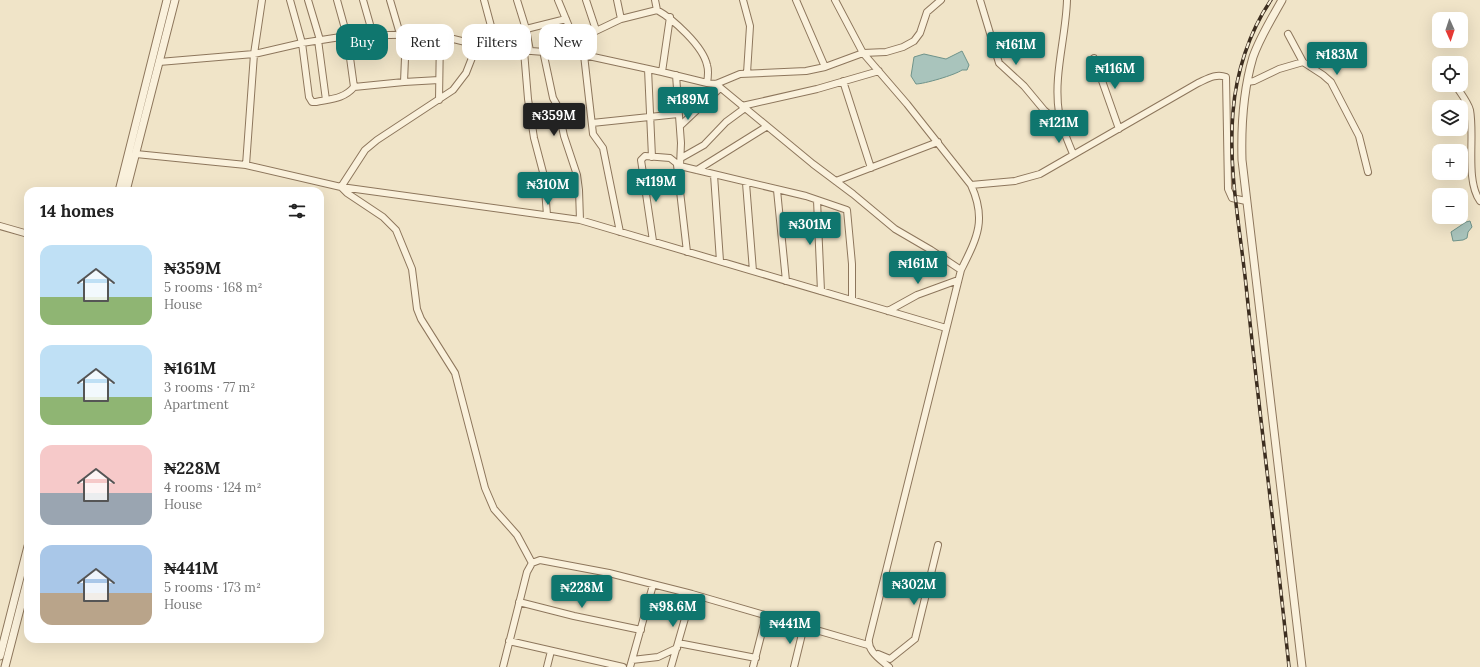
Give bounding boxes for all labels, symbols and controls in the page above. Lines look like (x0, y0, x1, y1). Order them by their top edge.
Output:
north arrow (1432, 12, 1468, 48)
map controls (1432, 12, 1468, 224)
chip: Buy (336, 24, 388, 60)
chip: Rent (396, 24, 454, 60)
chip: Filters (462, 24, 531, 60)
chip: New (539, 24, 597, 60)
pin: ₦161M (988, 32, 1044, 66)
text: ₦161M (996, 36, 1036, 53)
pin: ₦183M (1309, 42, 1365, 76)
text: ₦183M (1316, 46, 1358, 63)
pin: ₦116M (1087, 56, 1143, 90)
button: locate (1432, 56, 1468, 92)
text: ₦116M (1095, 60, 1135, 77)
pin: ₦189M (660, 87, 716, 121)
text: ₦189M (667, 91, 709, 108)
button: layers (1432, 100, 1468, 136)
pin: ₦359M (526, 103, 582, 137)
text: ₦359M (532, 107, 576, 124)
pin: ₦121M (1031, 110, 1087, 144)
text: ₦121M (1039, 114, 1079, 131)
button: + (1432, 144, 1468, 180)
pin: ₦119M (628, 169, 684, 203)
pin: ₦310M (520, 172, 576, 206)
text: ₦119M (636, 173, 676, 190)
text: ₦310M (527, 176, 569, 193)
button: − (1432, 188, 1468, 224)
text: 14 homes (40, 200, 114, 222)
icon: filters (286, 200, 308, 222)
pin: ₦301M (782, 212, 838, 246)
text: ₦301M (789, 216, 831, 233)
pin: ₦161M (890, 251, 946, 285)
text: ₦161M (898, 255, 938, 272)
text: ₦359M (164, 257, 221, 279)
icon: home (72, 261, 120, 309)
text: 5 rooms · 168 m² (164, 279, 263, 296)
text: House (164, 296, 202, 313)
text: ₦161M (164, 357, 216, 379)
icon: home (72, 361, 120, 409)
text: 3 rooms · 77 m² (164, 379, 255, 396)
text: Apartment (164, 396, 229, 413)
text: ₦228M (164, 457, 221, 479)
icon: home (72, 461, 120, 509)
text: 4 rooms · 124 m² (164, 479, 261, 496)
text: House (164, 496, 202, 513)
text: ₦441M (164, 557, 218, 579)
icon: home (72, 561, 120, 609)
pin: ₦302M (886, 572, 942, 606)
pin: ₦228M (554, 575, 610, 609)
text: ₦302M (892, 576, 936, 593)
text: 5 rooms · 173 m² (164, 579, 261, 596)
text: ₦228M (560, 579, 604, 596)
pin: ₦98.6M (640, 594, 706, 628)
text: House (164, 596, 202, 613)
text: ₦98.6M (649, 598, 697, 615)
pin: ₦441M (762, 611, 818, 645)
text: ₦441M (769, 615, 811, 632)

